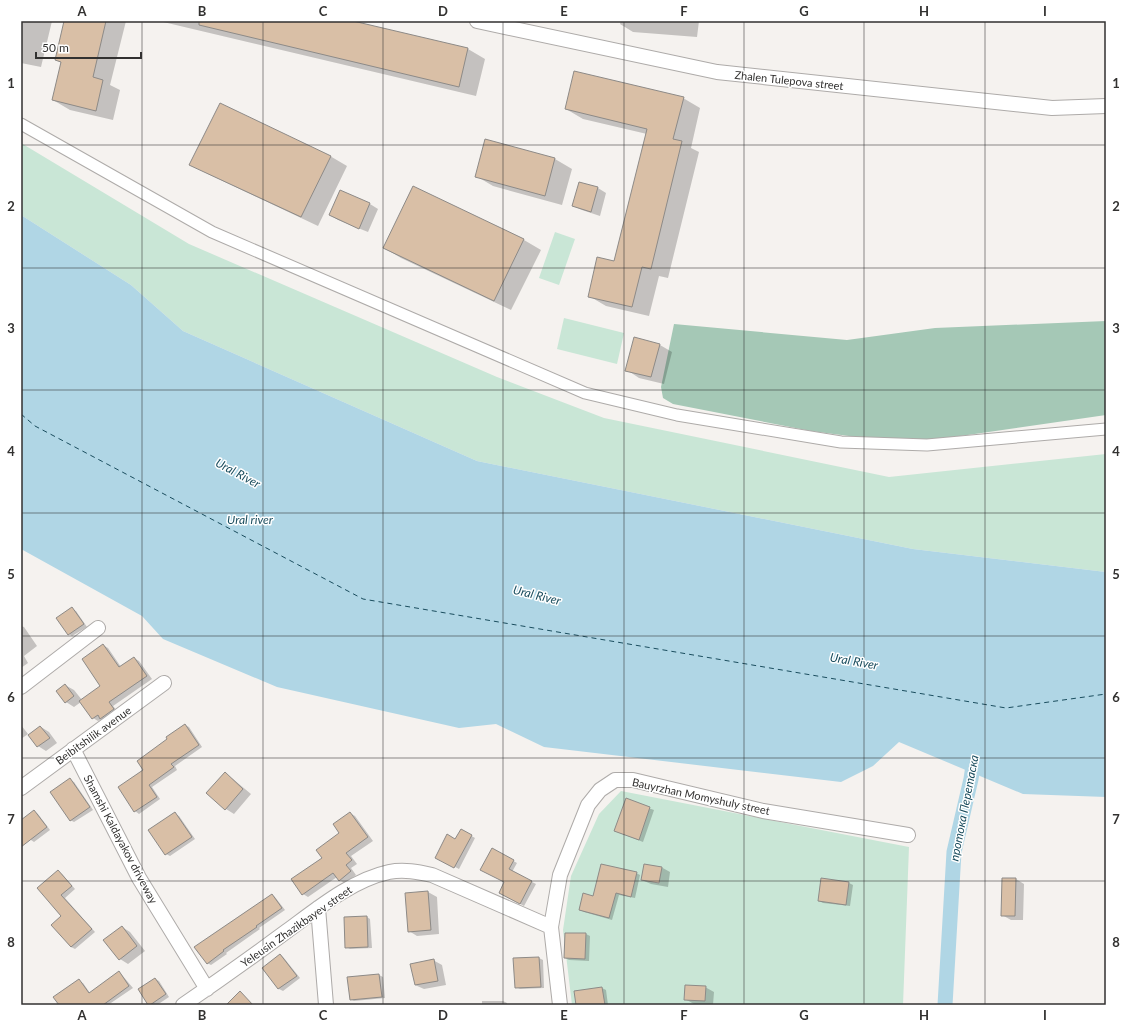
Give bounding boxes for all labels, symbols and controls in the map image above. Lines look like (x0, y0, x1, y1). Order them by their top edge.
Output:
text: A (76, 3, 87, 19)
text: B (198, 3, 207, 19)
text: C (319, 3, 328, 19)
text: D (438, 3, 448, 19)
text: E (560, 3, 568, 19)
text: F (680, 3, 688, 19)
text: G (799, 3, 809, 19)
text: H (919, 3, 929, 19)
text: I (1043, 3, 1047, 19)
scale bar (36, 34, 141, 60)
text: 50 m (42, 40, 69, 55)
street label: Zhalen Tulepova street (734, 68, 844, 92)
text: 1 (7, 75, 15, 91)
text: 1 (1112, 75, 1120, 91)
text: 2 (7, 198, 15, 214)
text: 2 (1112, 198, 1120, 214)
text: 3 (7, 320, 15, 336)
text: 3 (1112, 320, 1120, 336)
text: 4 (7, 443, 15, 459)
text: 4 (1112, 443, 1120, 459)
water label: Ural River (213, 455, 264, 491)
water label: Ural river (227, 512, 274, 527)
text: 5 (7, 566, 15, 582)
text: 5 (1112, 566, 1120, 582)
water label: Ural River (512, 582, 563, 608)
water label: Ural River (829, 649, 880, 673)
text: 6 (7, 689, 15, 705)
text: 6 (1112, 689, 1120, 705)
street label: Beibitshilik avenue (53, 703, 133, 767)
water label: протока Перетаска (946, 754, 982, 862)
street label: Shamshi Kaldayakov driveway (81, 772, 161, 906)
street label: Bauyrzhan Momyshuly street (631, 775, 771, 817)
text: 7 (7, 811, 15, 827)
text: 7 (1112, 811, 1120, 827)
street label: Yeleusin Zhazikbayev street (238, 883, 354, 969)
text: 8 (7, 934, 15, 950)
text: 8 (1112, 934, 1120, 950)
text: A (76, 1007, 87, 1023)
text: B (198, 1007, 207, 1023)
text: C (319, 1007, 328, 1023)
text: D (438, 1007, 448, 1023)
text: E (560, 1007, 568, 1023)
text: F (680, 1007, 688, 1023)
text: G (799, 1007, 809, 1023)
text: H (919, 1007, 929, 1023)
text: I (1043, 1007, 1047, 1023)

